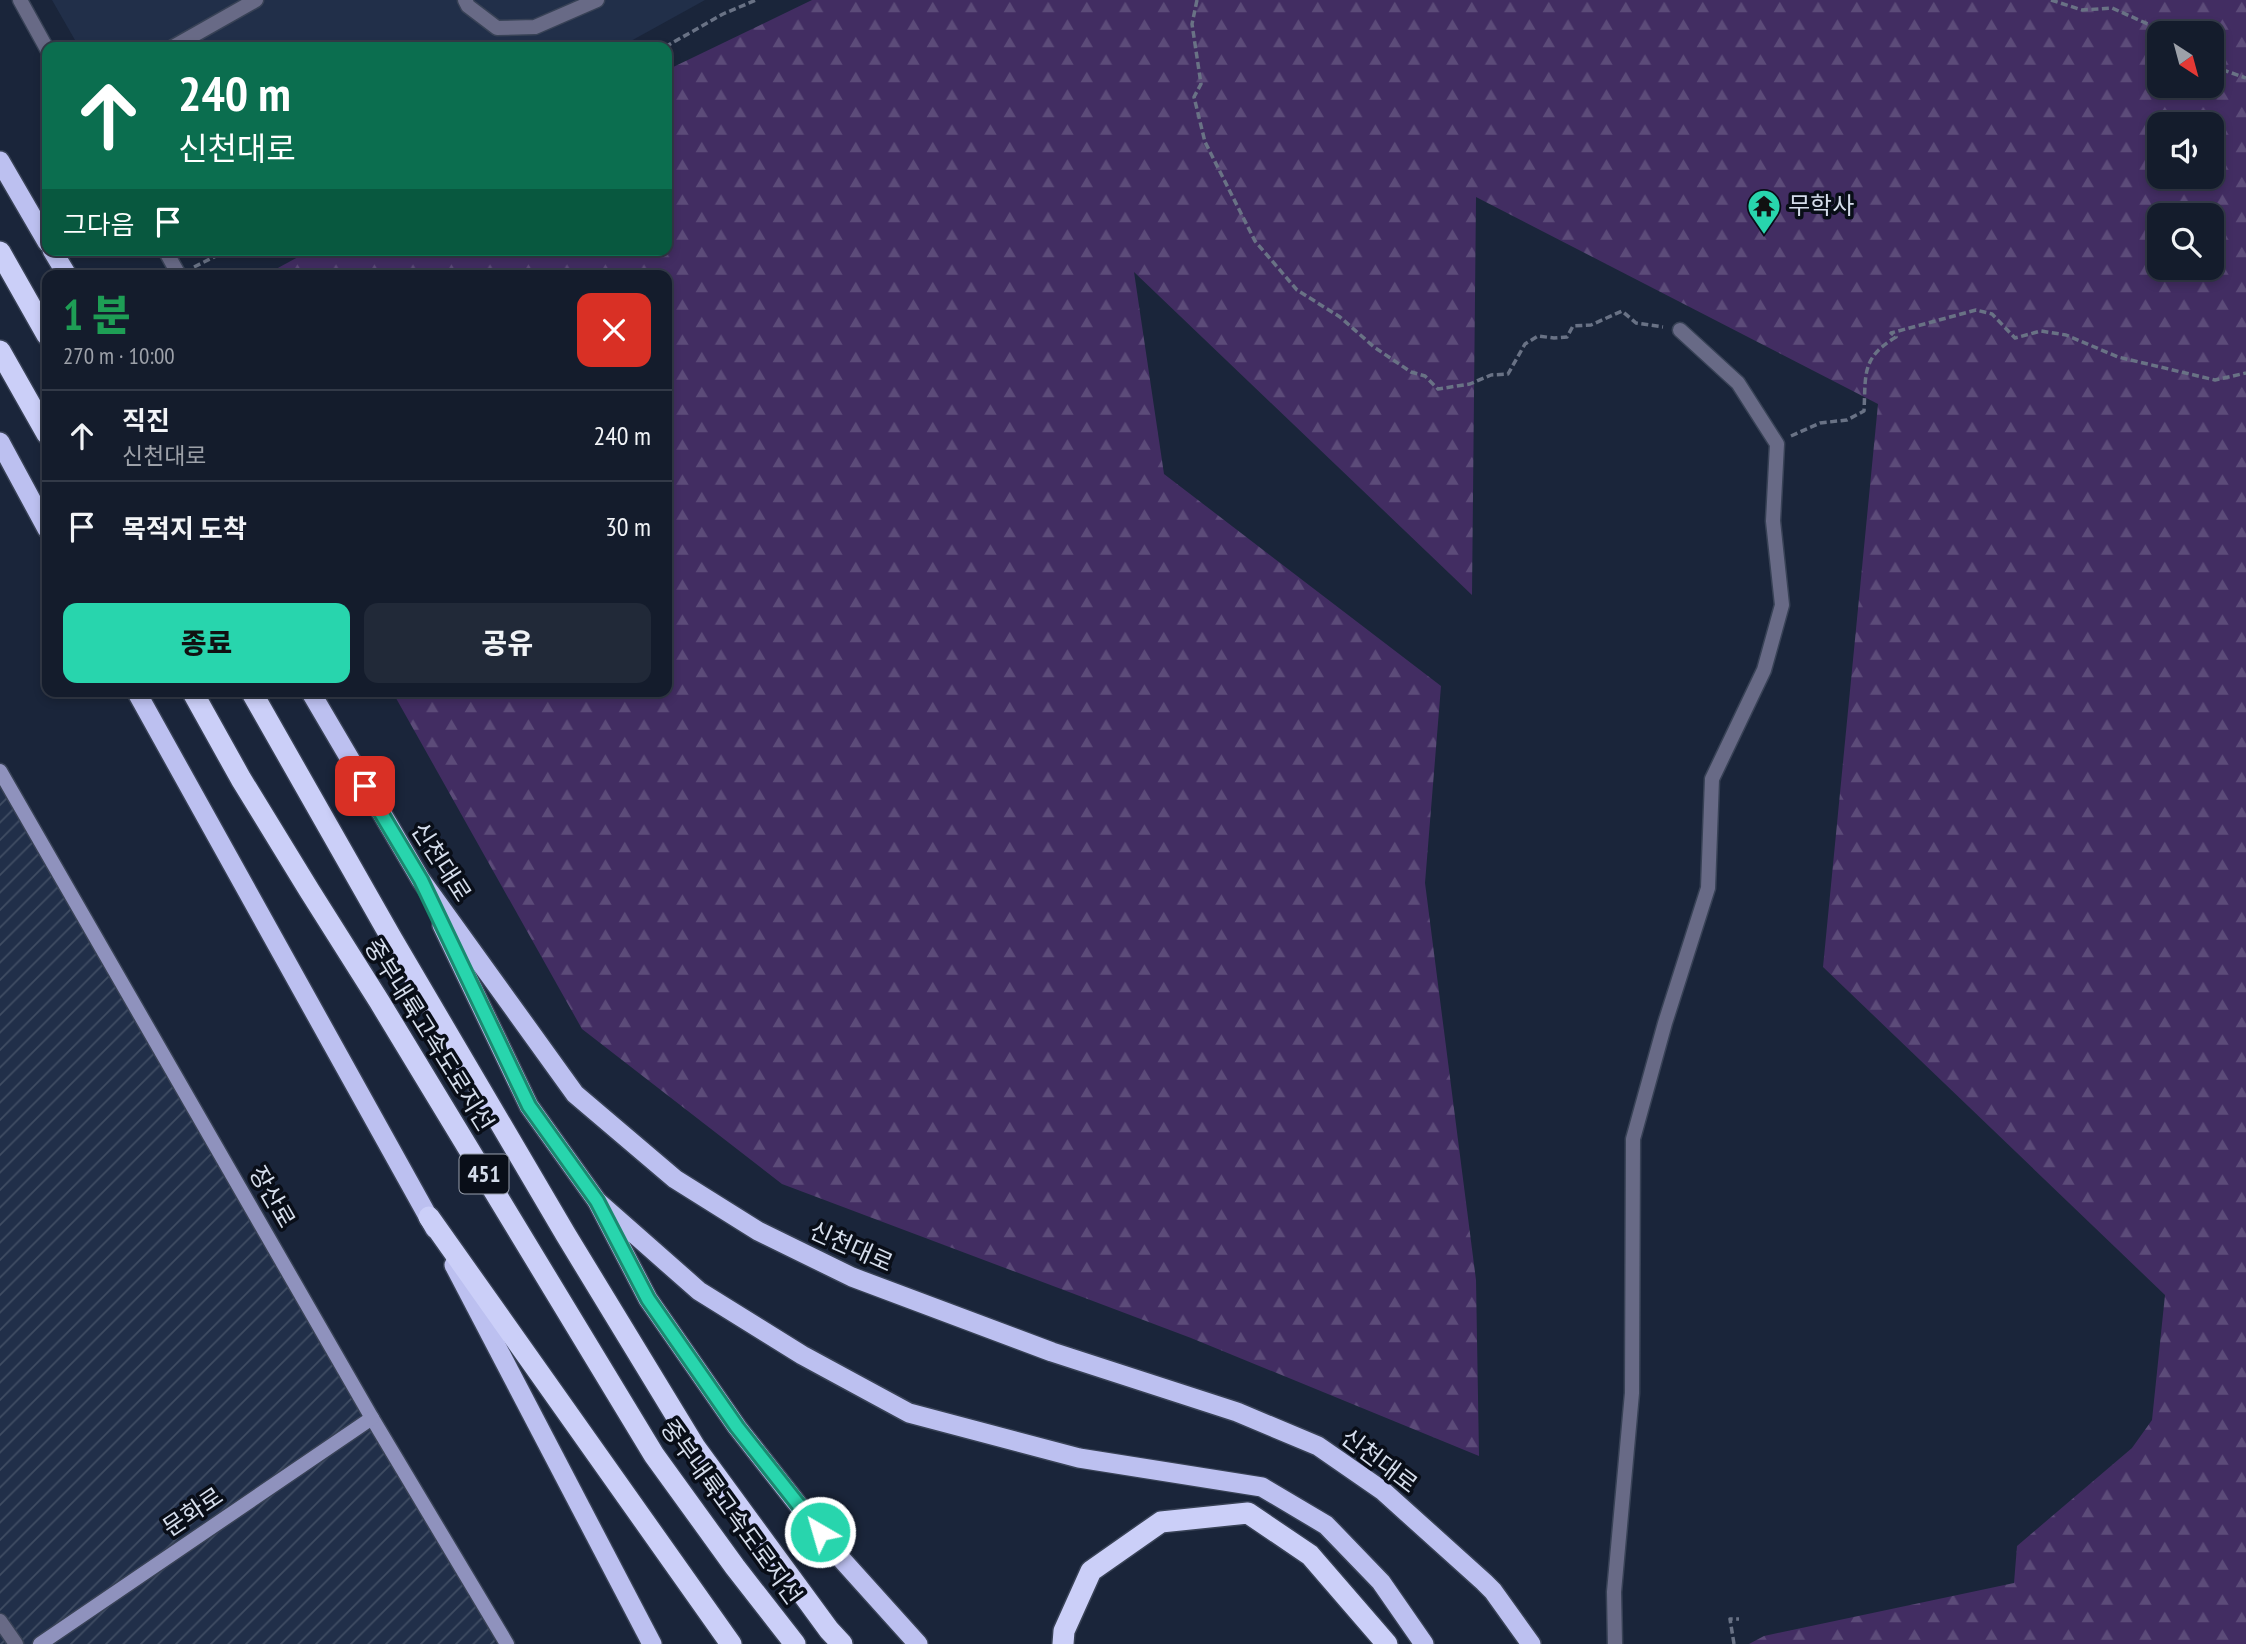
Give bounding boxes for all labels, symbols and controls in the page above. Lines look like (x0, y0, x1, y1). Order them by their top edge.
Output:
north arrow (2147, 21, 2224, 98)
map controls (2147, 21, 2224, 280)
text: 240 m (178, 61, 291, 125)
icon: ahead (63, 70, 154, 161)
button: sound (2147, 112, 2224, 189)
text: 신천대로 (178, 127, 296, 169)
temple icon: 무학사 (1745, 187, 1783, 236)
place label: 무학사 (1788, 190, 1854, 221)
icon: arrive (149, 203, 187, 241)
button: search (2147, 203, 2224, 280)
text: 그다음 (63, 208, 135, 241)
text: 1 분 (63, 287, 130, 342)
button: close (577, 293, 651, 367)
text: 270 m · 10:00 (63, 341, 175, 370)
text: 직진 (122, 404, 170, 437)
icon: ahead (63, 417, 101, 455)
text: 240 m (593, 419, 651, 452)
text: 신천대로 (122, 441, 207, 470)
icon: arrive (63, 508, 101, 546)
text: 30 m (605, 510, 651, 543)
text: 목적지 도착 (122, 512, 247, 545)
button: 종료 (63, 603, 350, 683)
button: 공유 (364, 603, 651, 683)
pin (335, 756, 395, 816)
icon: arrive (346, 767, 384, 805)
street label: 신천대로 (404, 816, 478, 907)
street label: 중부내륙고속도로지선 (358, 933, 501, 1137)
road number: 451 (460, 1154, 508, 1194)
street label: 장산로 (242, 1160, 302, 1233)
street label: 신천대로 (805, 1214, 898, 1279)
street label: 중부내륙고속도로지선 (654, 1413, 809, 1610)
street label: 신천대로 (1335, 1422, 1424, 1500)
street label: 문화로 (157, 1480, 229, 1543)
position arrow (783, 1495, 857, 1569)

